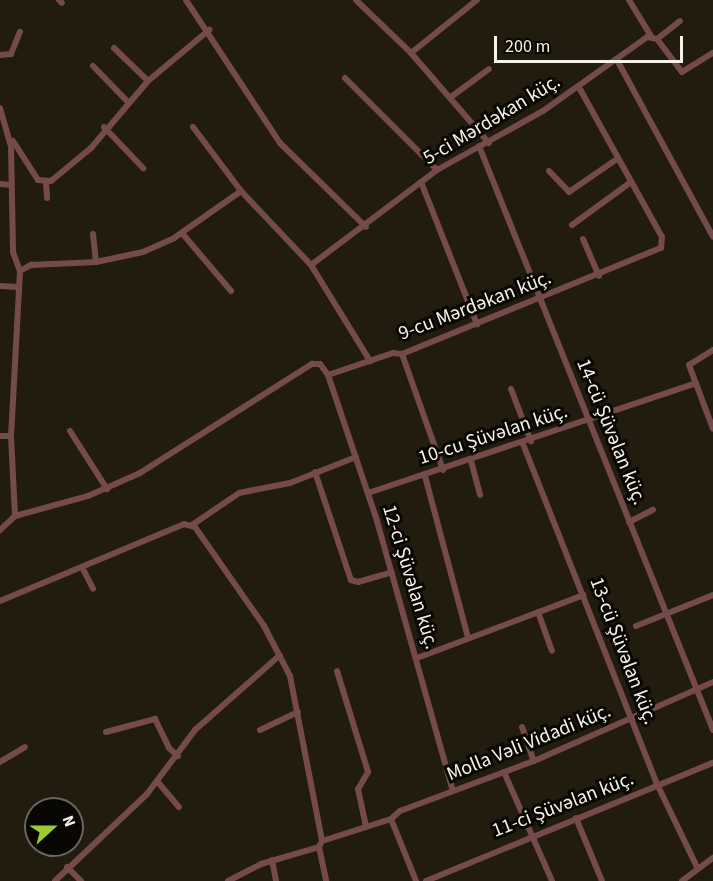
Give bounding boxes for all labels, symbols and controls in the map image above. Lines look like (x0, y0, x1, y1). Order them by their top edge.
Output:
scale bar (497, 24, 686, 62)
text: 200 m (505, 34, 550, 59)
street label: 5-ci Mərdəkan küç. (419, 70, 565, 170)
street label: 9-cu Mərdəkan küç. (395, 266, 555, 346)
street label: 14-cü Şüvəlan küç. (571, 355, 651, 509)
street label: 10-cu Şüvəlan küç. (415, 400, 571, 470)
street label: 12-ci Şüvəlan küç. (377, 502, 443, 652)
street label: 13-cü Şüvəlan küç. (584, 574, 662, 728)
street label: Molla Vəli Vidadi küç. (443, 699, 615, 787)
street label: 11-ci Şüvəlan küç. (489, 767, 637, 843)
north arrow (24, 797, 84, 857)
text: N (57, 812, 81, 830)

